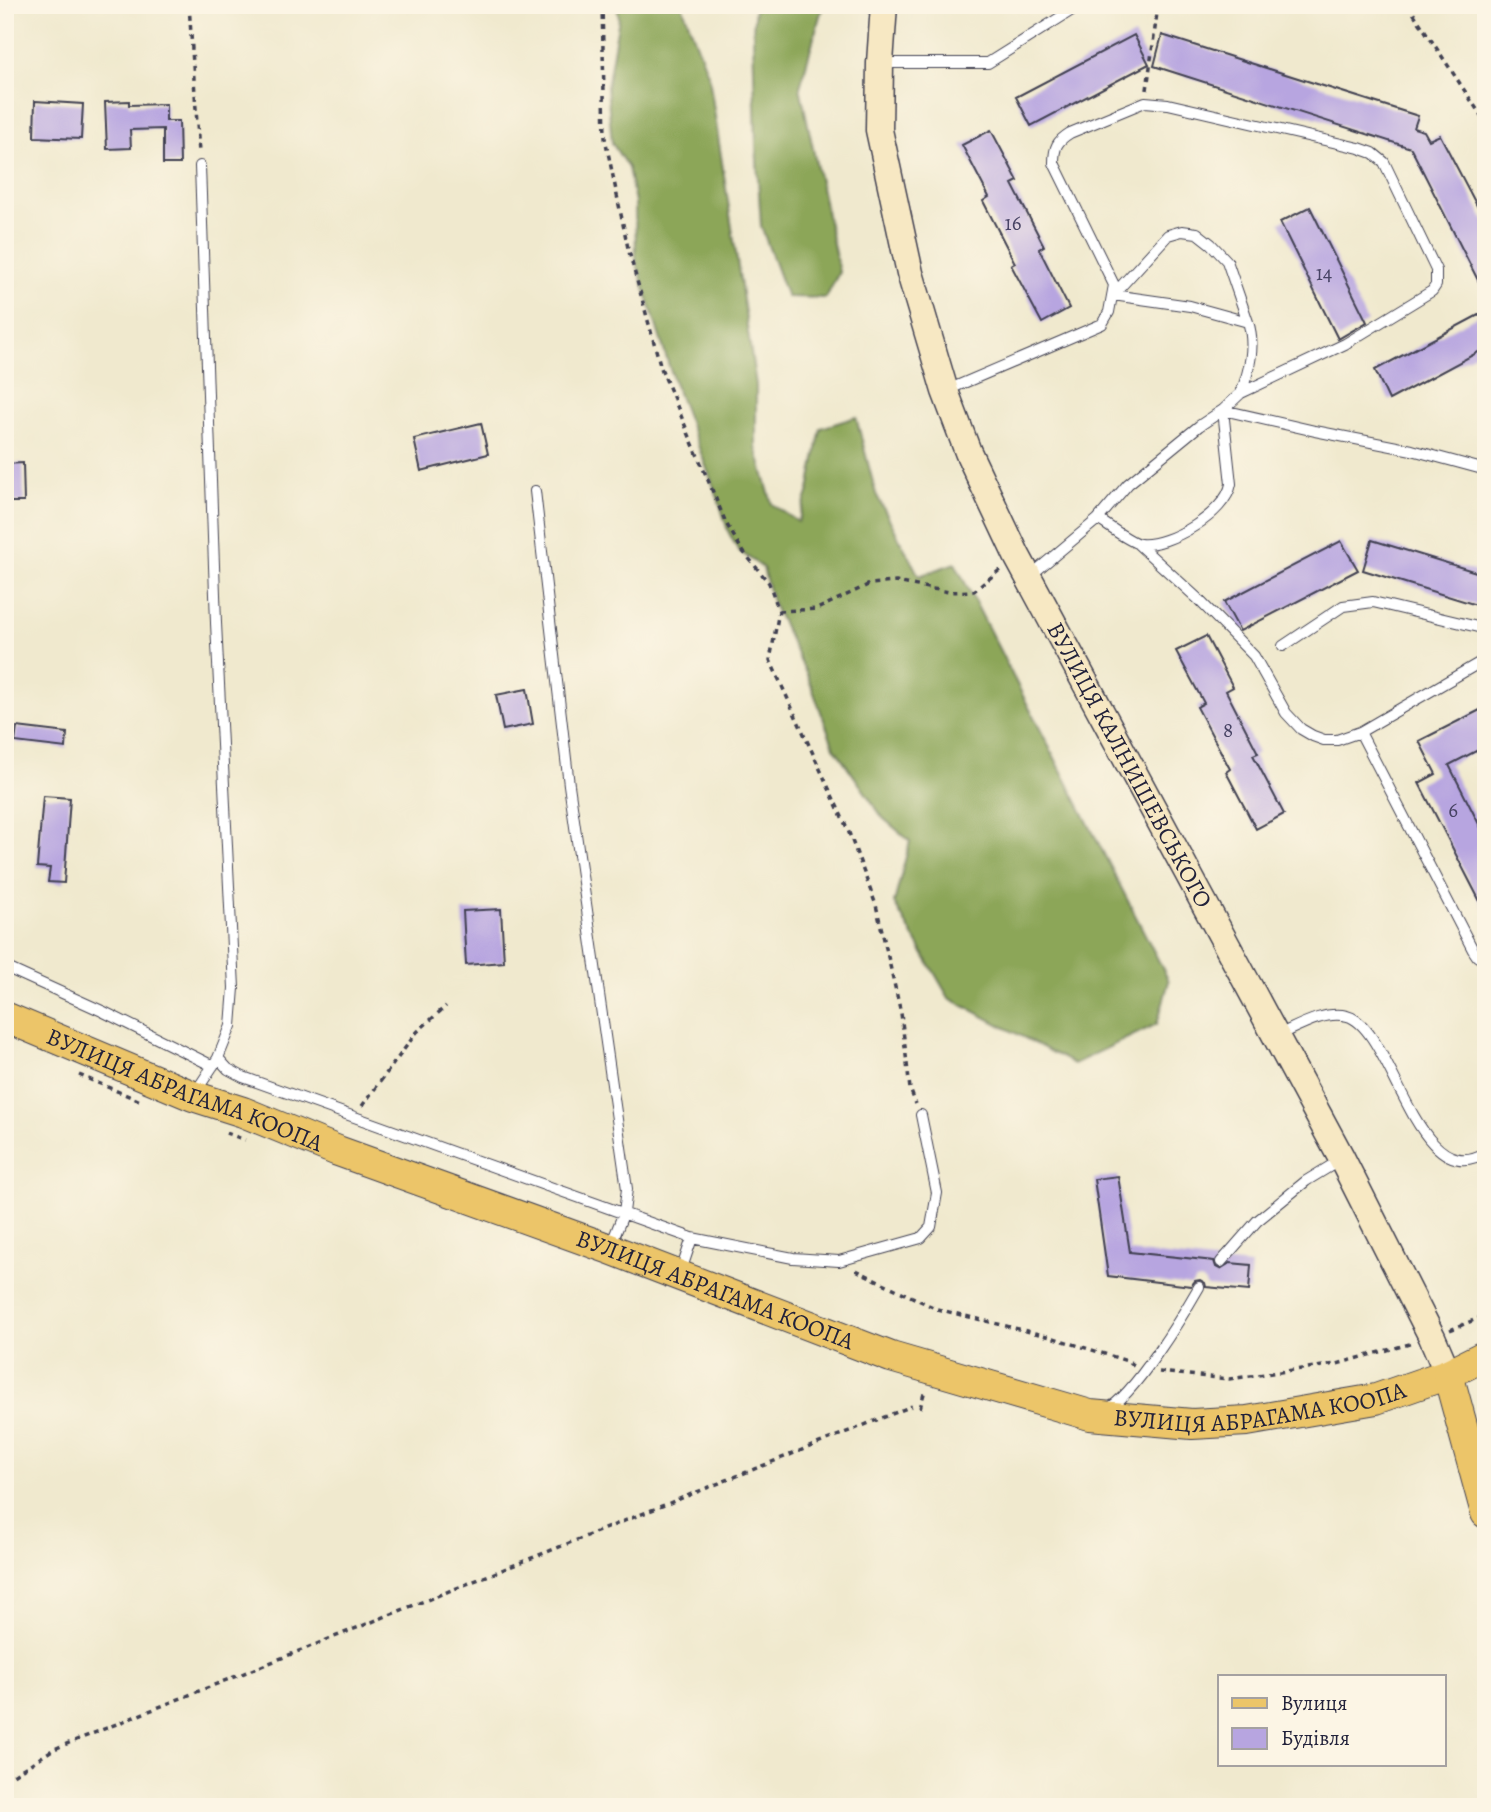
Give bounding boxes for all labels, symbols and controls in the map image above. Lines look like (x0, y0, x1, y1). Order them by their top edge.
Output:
house number: 16 (1005, 209, 1022, 237)
house number: 14 (1316, 259, 1332, 287)
street label: ВУЛИЦЯ КАЛНИШЕВСЬКОГО (1040, 616, 1220, 913)
house number: 8 (1223, 716, 1233, 744)
house number: 6 (1448, 796, 1458, 824)
street label: ВУЛИЦЯ АБРАГАМА КООПА (42, 1020, 329, 1160)
street label: ВУЛИЦЯ АБРАГАМА КООПА (572, 1222, 860, 1358)
street label: ВУЛИЦЯ АБРАГАМА КООПА (1112, 1374, 1411, 1440)
legend (1218, 1675, 1446, 1766)
text: Вулиця (1281, 1689, 1347, 1717)
text: Будівля (1281, 1724, 1350, 1752)

